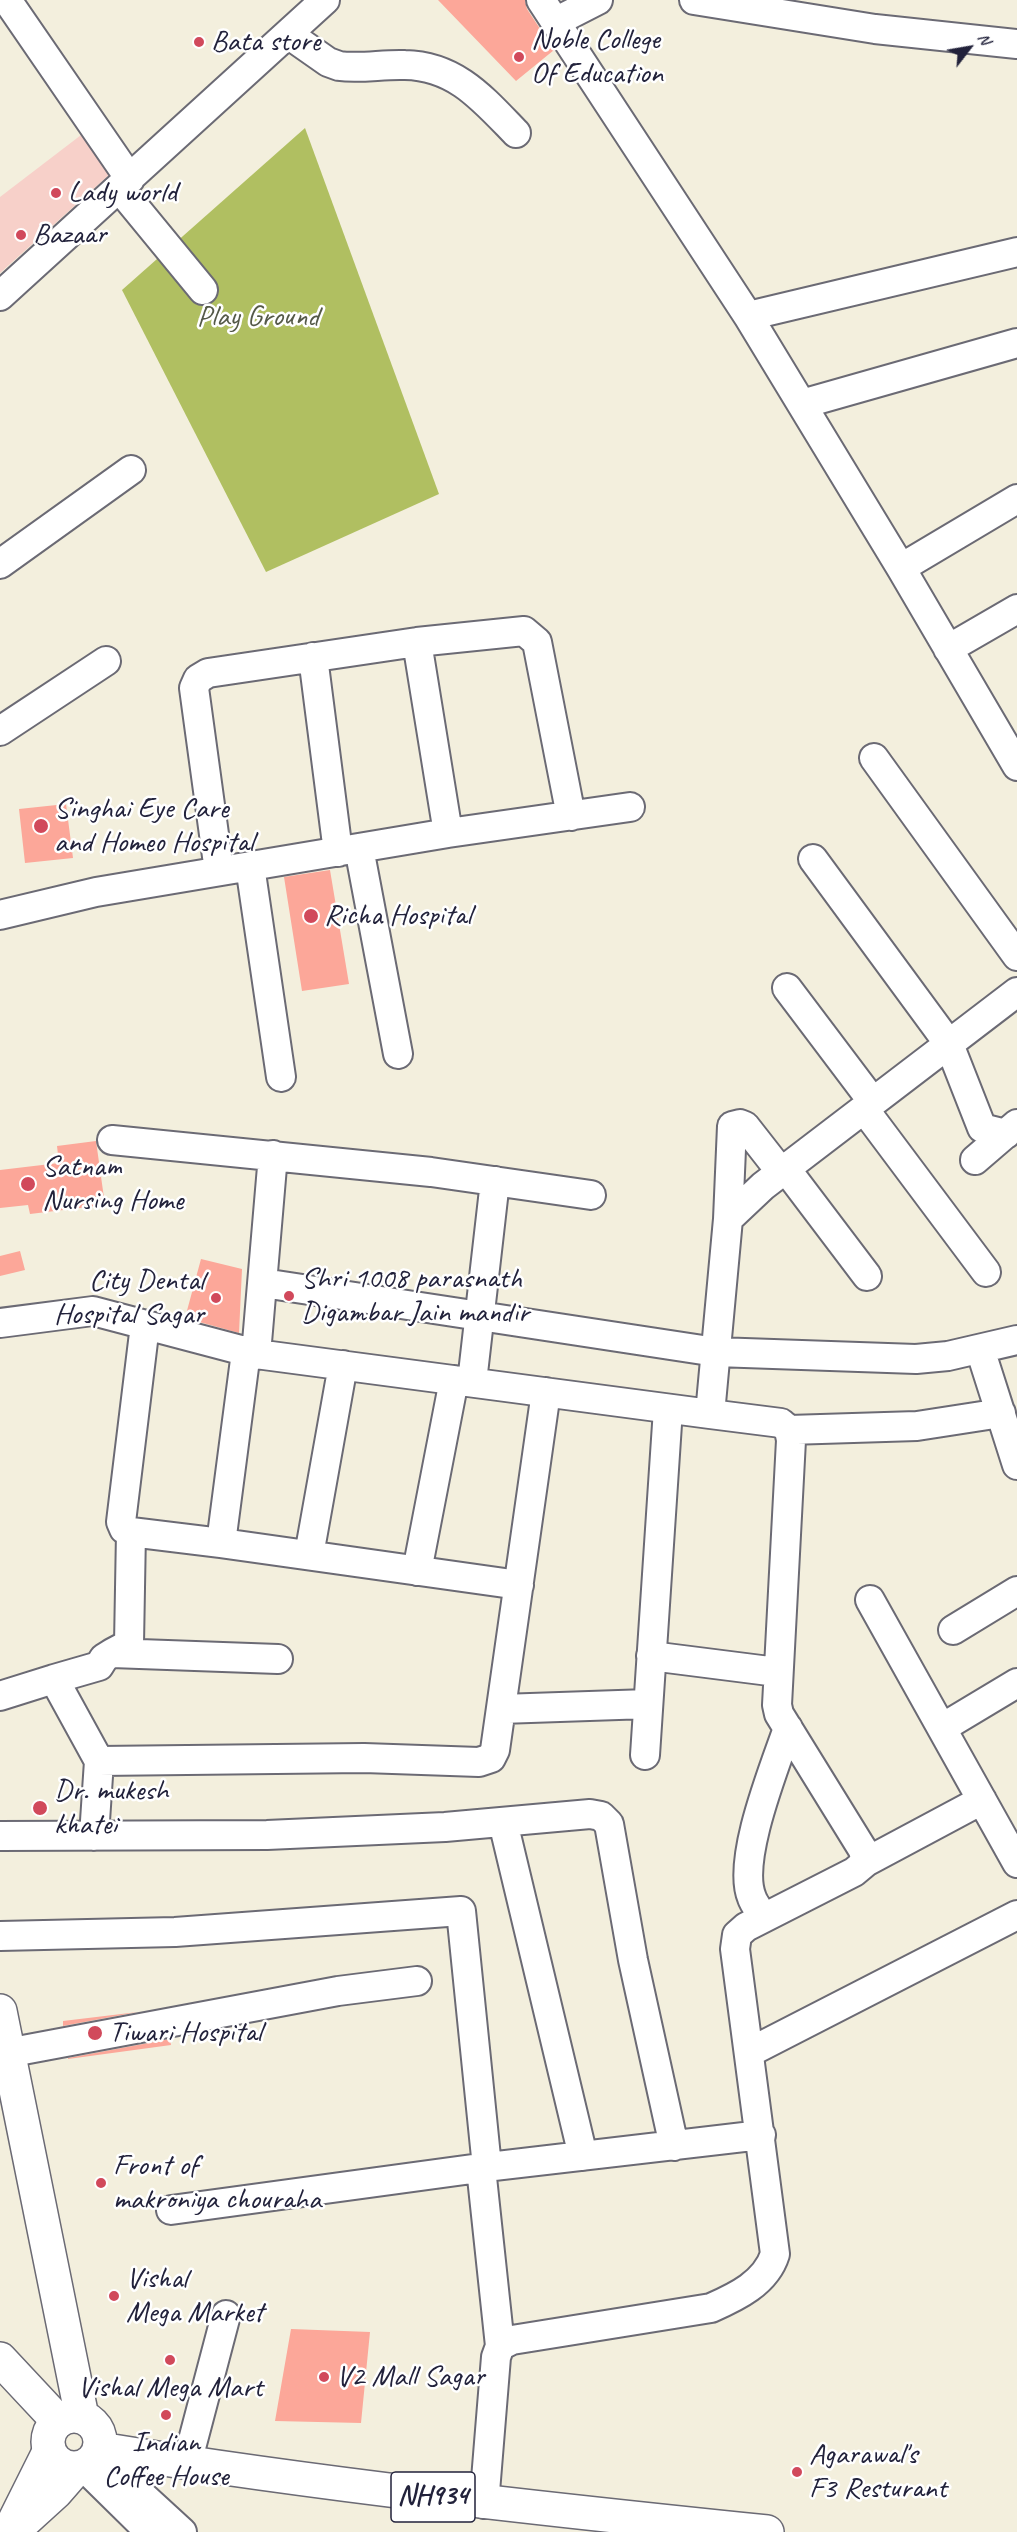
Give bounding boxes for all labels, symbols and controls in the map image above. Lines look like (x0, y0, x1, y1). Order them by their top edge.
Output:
north arrow (939, 18, 999, 78)
place label: Noble College Of Education (531, 22, 663, 92)
place label: Bata store (211, 24, 320, 60)
text: N (973, 29, 996, 48)
marker: Bata store (192, 35, 206, 49)
marker: Noble College Of Education (512, 50, 526, 64)
place label: Lady world (68, 175, 177, 211)
marker: Lady world (49, 186, 63, 200)
place label: Bazaar (33, 217, 106, 253)
marker: Bazaar (14, 228, 28, 242)
park label: Play Ground (197, 299, 319, 335)
place label: Singhai Eye Care and Homeo Hospital (54, 791, 253, 862)
marker: Singhai Eye Care and Homeo Hospital (32, 817, 50, 835)
place label: Richa Hospital (324, 898, 471, 934)
marker: Richa Hospital (302, 907, 320, 925)
place label: Satnam Nursing Home (42, 1149, 183, 1220)
marker: Satnam Nursing Home (19, 1175, 37, 1193)
place label: Shri 1008 parasnath Digambar Jain mandir (301, 1261, 529, 1332)
place label: City Dental Hospital Sagar (54, 1263, 204, 1334)
marker: Shri 1008 parasnath Digambar Jain mandir (282, 1289, 296, 1303)
marker: City Dental Hospital Sagar (209, 1291, 223, 1305)
place label: Dr. mukesh khatei (54, 1773, 168, 1844)
marker: Dr. mukesh khatei (31, 1799, 49, 1817)
place label: Tiwari Hospital (109, 2015, 262, 2051)
marker: Tiwari Hospital (86, 2024, 104, 2042)
place label: Front of makroniya chouraha (113, 2148, 321, 2218)
marker: Front of makroniya chouraha (94, 2176, 108, 2190)
place label: Vishal Mega Market (126, 2261, 263, 2332)
marker: Vishal Mega Market (107, 2289, 121, 2303)
marker: Vishal Mega Mart (163, 2353, 177, 2367)
place label: V2 Mall Sagar (336, 2359, 484, 2395)
place label: Vishal Mega Mart (77, 2370, 263, 2406)
marker: V2 Mall Sagar (317, 2370, 331, 2384)
marker: Indian Coffee House (159, 2408, 173, 2422)
place label: Indian Coffee House (103, 2425, 229, 2496)
place label: Agarawal's F3 Resturant (809, 2437, 947, 2508)
marker: Agarawal's F3 Resturant (790, 2465, 804, 2479)
road number: NH934 (391, 2472, 475, 2522)

